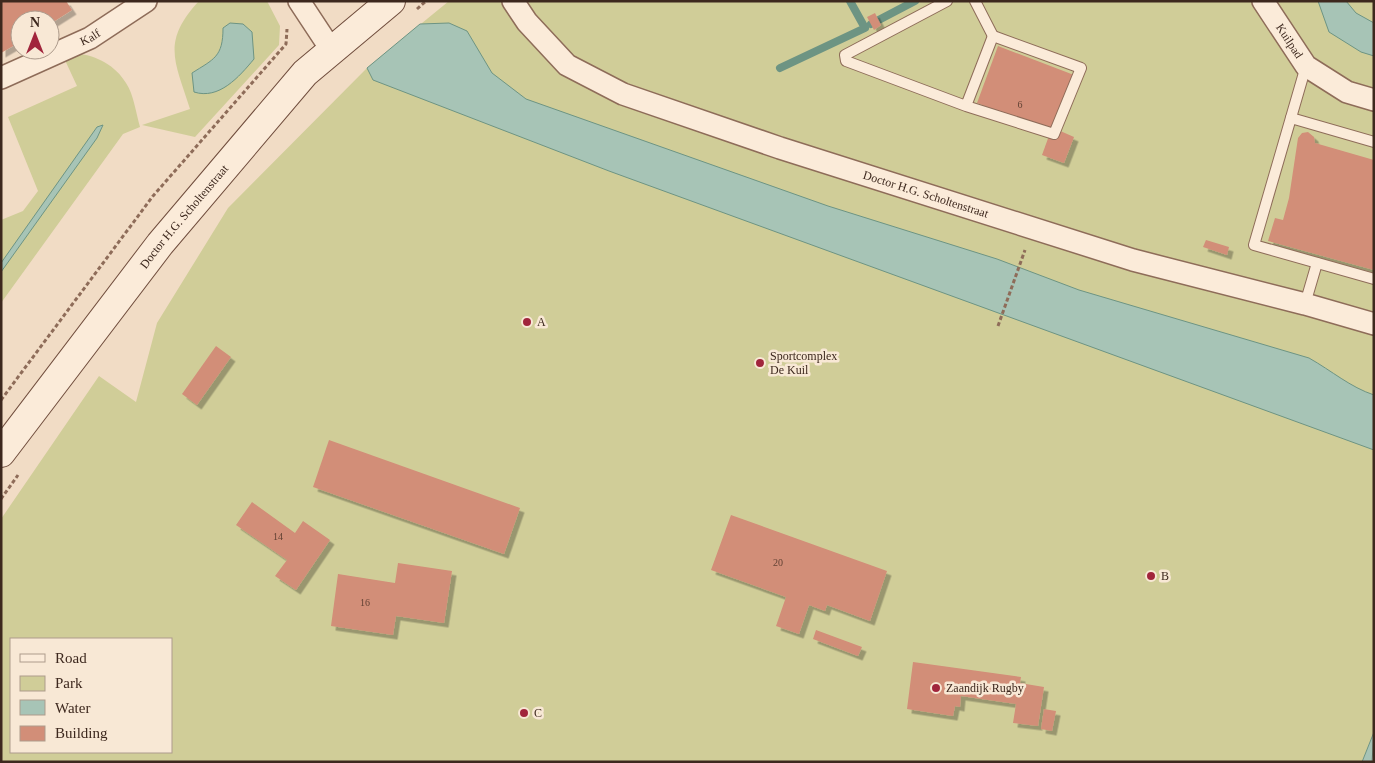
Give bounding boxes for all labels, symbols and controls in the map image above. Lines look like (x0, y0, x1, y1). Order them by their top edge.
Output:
north arrow (10, 10, 60, 60)
text: N (30, 15, 40, 30)
street label: Kuilpad (1273, 21, 1306, 61)
street label: Kalf (78, 26, 103, 49)
house number: 6 (1018, 99, 1023, 110)
street label: Doctor H.G. Scholtenstraat (137, 161, 232, 271)
street label: Doctor H.G. Scholtenstraat (861, 168, 991, 221)
place label: A (537, 315, 546, 329)
marker: A (521, 316, 533, 328)
place label: Sportcomplex De Kuil (770, 349, 837, 377)
marker: Sportcomplex De Kuil (754, 357, 766, 369)
house number: 14 (273, 531, 283, 542)
house number: 20 (773, 557, 783, 568)
place label: B (1161, 569, 1169, 583)
marker: B (1145, 570, 1157, 582)
house number: 16 (360, 597, 370, 608)
legend (10, 638, 172, 753)
text: Road (55, 650, 87, 666)
text: Park (55, 675, 83, 691)
place label: Zaandijk Rugby (946, 681, 1024, 695)
marker: Zaandijk Rugby (930, 682, 942, 694)
text: Water (55, 700, 90, 716)
place label: C (534, 706, 542, 720)
marker: C (518, 707, 530, 719)
text: Building (55, 725, 108, 741)

